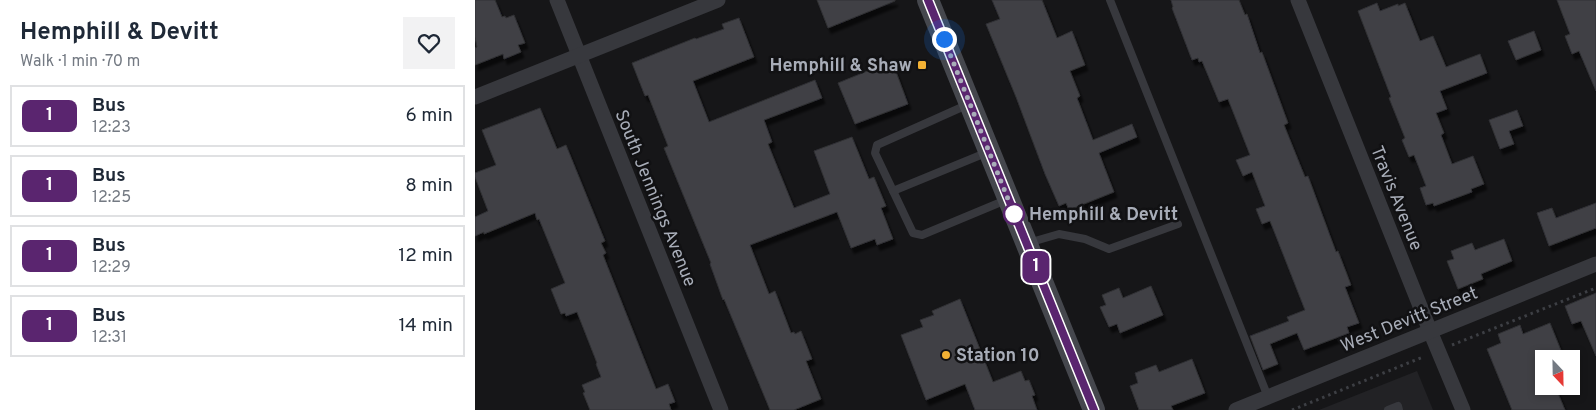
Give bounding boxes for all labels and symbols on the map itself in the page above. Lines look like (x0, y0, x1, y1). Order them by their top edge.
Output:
your location (932, 27, 957, 52)
place label: Hemphill & Shaw (770, 55, 912, 78)
marker: Hemphill & Shaw (916, 59, 928, 71)
street label: South Jennings Avenue (609, 107, 701, 290)
street label: Travis Avenue (1364, 143, 1427, 254)
marker: Hemphill & Devitt (1003, 203, 1025, 225)
place label: Hemphill & Devitt (1029, 204, 1178, 227)
line badge: 1 (1020, 251, 1052, 283)
street label: West Devitt Street (1338, 282, 1482, 358)
place label: Station 10 (956, 345, 1040, 368)
marker: Station 10 (940, 349, 952, 361)
north arrow (1535, 350, 1580, 395)

